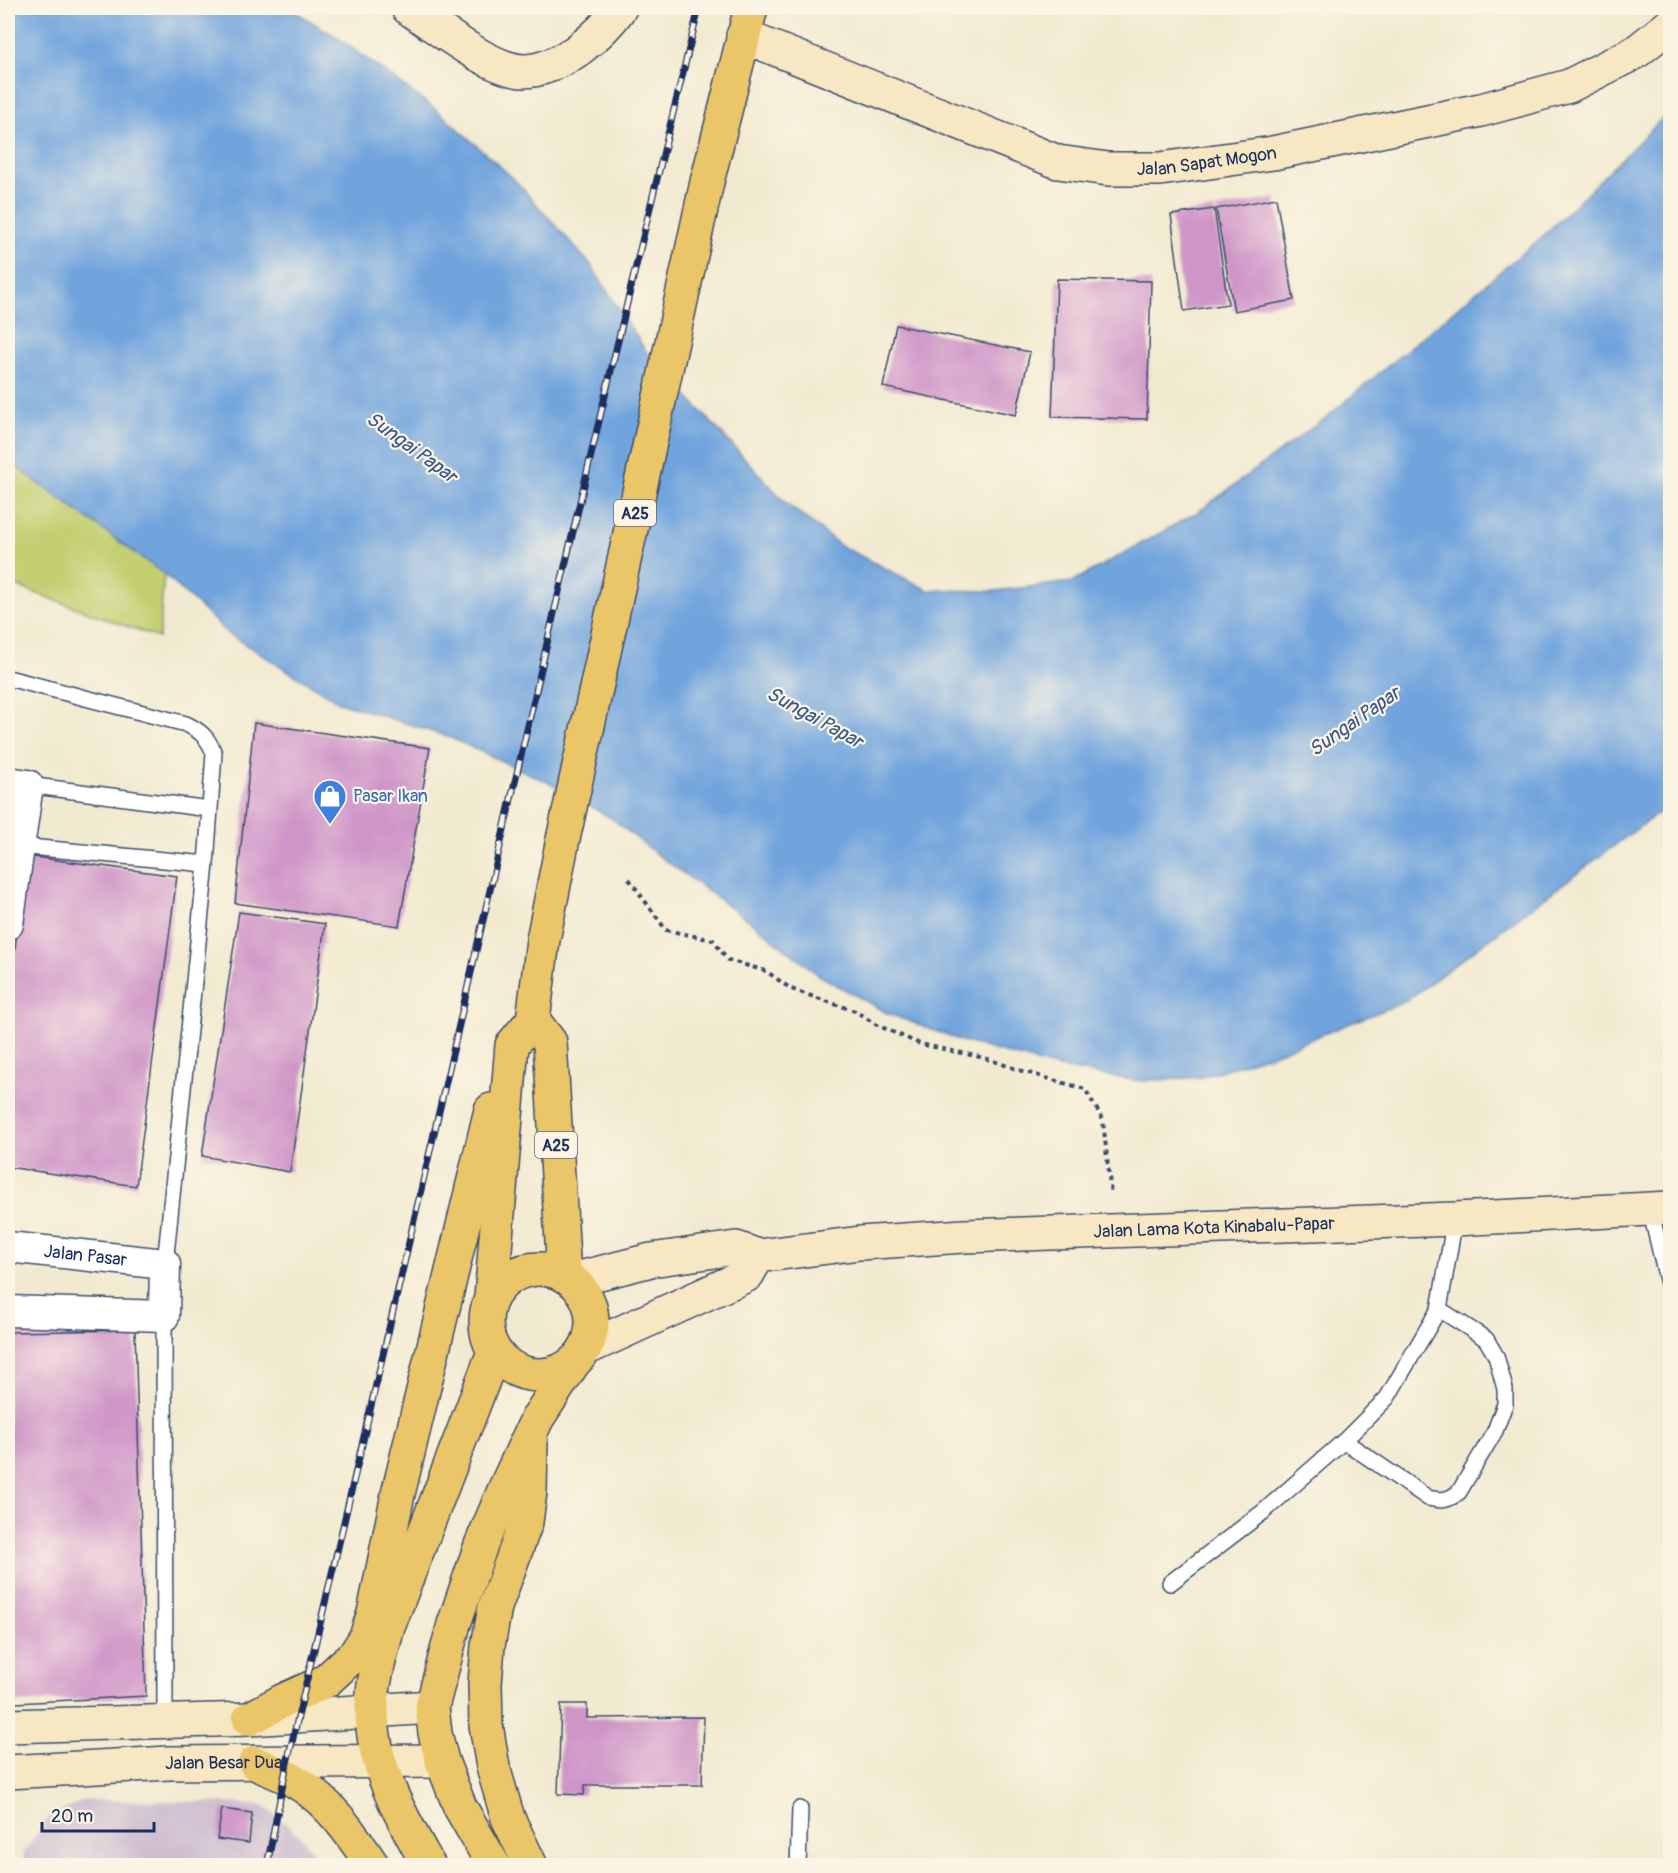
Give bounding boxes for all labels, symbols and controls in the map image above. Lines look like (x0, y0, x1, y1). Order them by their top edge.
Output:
street label: Jalan Sapat Mogon (1137, 142, 1278, 181)
water label: Sungai Papar (362, 406, 464, 490)
road number: A25 (614, 500, 656, 526)
water label: Sungai Papar (1304, 679, 1407, 762)
water label: Sungai Papar (762, 681, 870, 755)
shop icon: Pasar Ikan (312, 778, 348, 825)
place label: Pasar Ikan (353, 785, 428, 808)
road number: A25 (535, 1132, 577, 1158)
street label: Jalan Lama Kota Kinabalu-Papar (1093, 1212, 1336, 1244)
street label: Jalan Pasar (43, 1240, 129, 1272)
street label: Jalan Besar Dual (165, 1751, 287, 1775)
scale bar (42, 1795, 154, 1833)
text: 20 m (51, 1805, 93, 1828)

